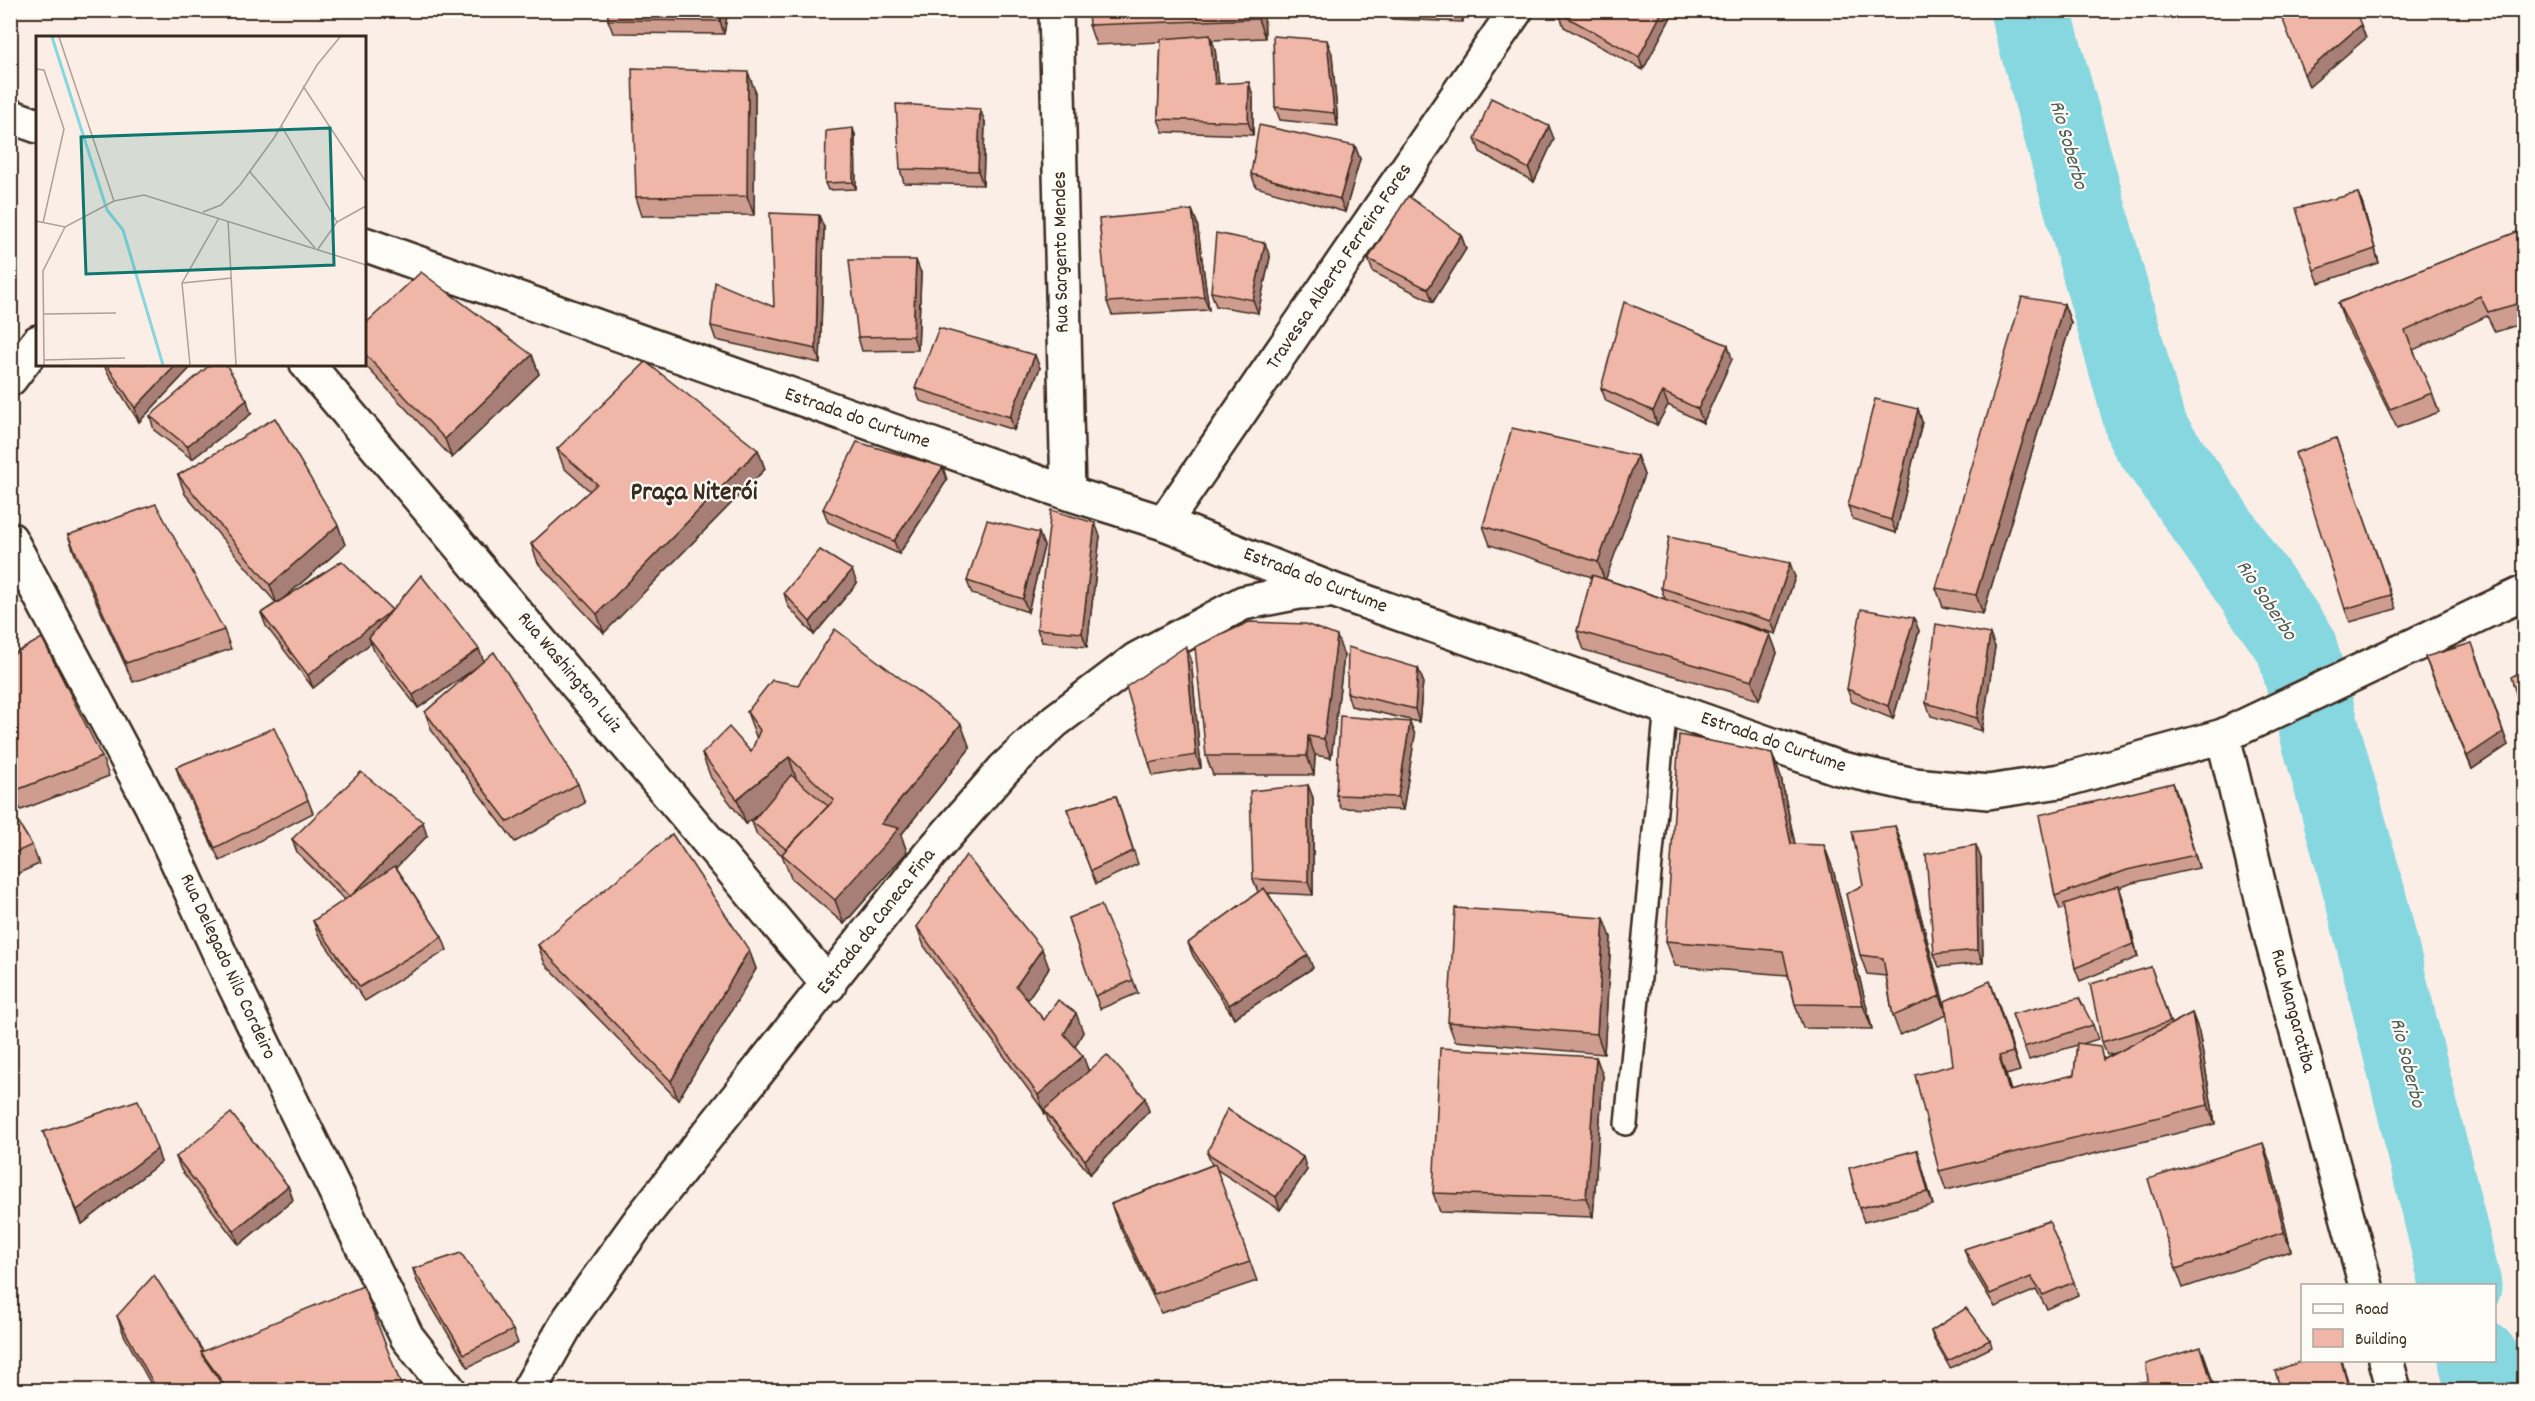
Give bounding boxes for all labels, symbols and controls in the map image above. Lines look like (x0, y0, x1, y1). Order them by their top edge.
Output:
inset map (36, 36, 366, 366)
water label: Rio Soberbo (2040, 97, 2094, 195)
street label: Travessa Alberto Ferreira Fares (1260, 158, 1420, 376)
street label: Rua Sargento Mendes (1047, 171, 1077, 333)
street label: Estrada do Curtume (780, 381, 934, 457)
district label: Praça Niterói (631, 475, 758, 512)
street label: Estrada do Curtume (1239, 541, 1391, 621)
water label: Rio Soberbo (2227, 555, 2304, 649)
street label: Rua Washington Luiz (510, 606, 628, 740)
street label: Estrada do Curtume (1696, 705, 1850, 781)
street label: Estrada da Caneca Fina (811, 842, 943, 1001)
street label: Rua Delegado Nilo Cordeiro (172, 869, 282, 1065)
street label: Rua Mangaratiba (2262, 946, 2322, 1076)
water label: Rio Soberbo (2380, 1015, 2432, 1113)
legend (2301, 1284, 2496, 1362)
text: Road (2355, 1298, 2389, 1323)
text: Building (2355, 1328, 2407, 1353)

